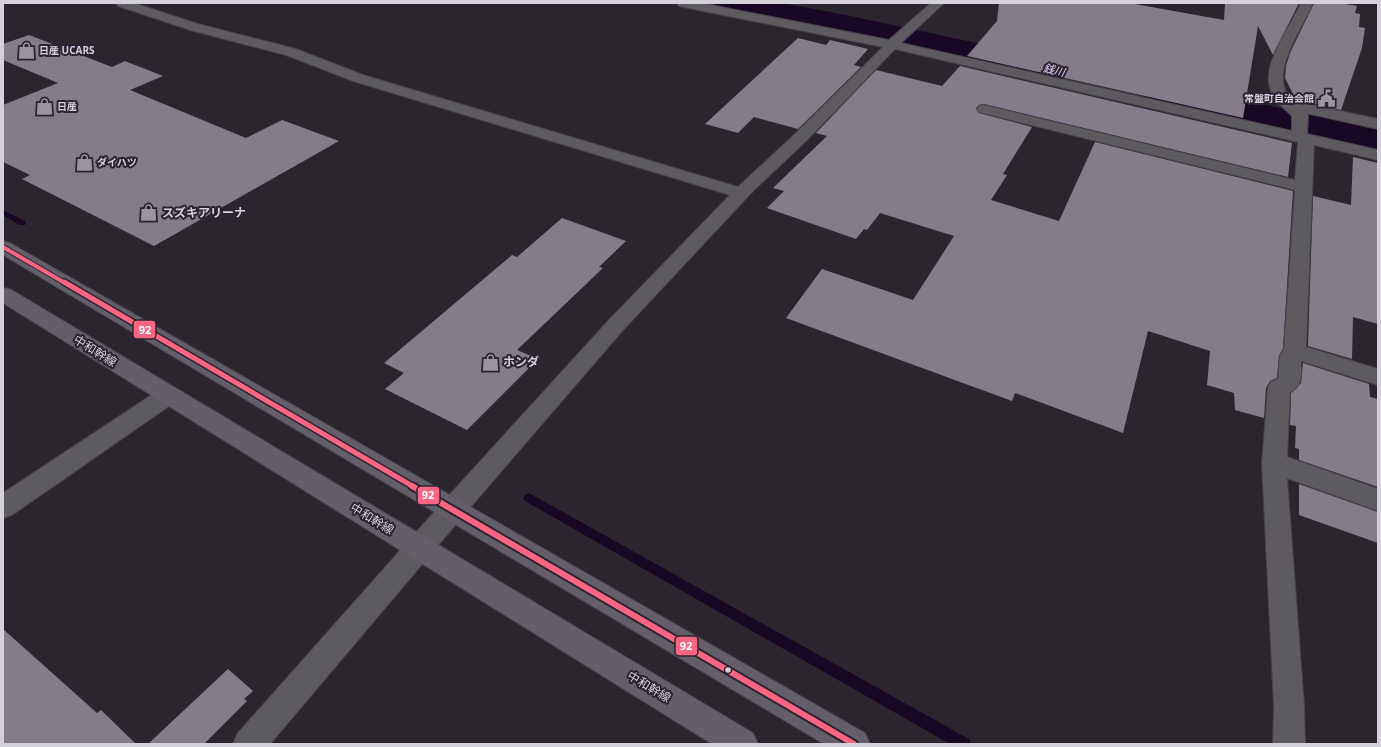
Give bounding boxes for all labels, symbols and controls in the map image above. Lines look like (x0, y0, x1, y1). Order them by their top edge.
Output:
shop icon: 日産 UCARS (16, 40, 36, 60)
place label: 日産 UCARS (39, 43, 95, 57)
water label: 銭川 (1042, 60, 1067, 80)
public building icon: 常盤町自治会館 (1317, 88, 1337, 108)
place label: 常盤町自治会館 (1244, 91, 1314, 105)
shop icon: 日産 (34, 96, 54, 116)
place label: 日産 (57, 99, 77, 113)
shop icon: ダイハツ (74, 152, 94, 172)
place label: ダイハツ (97, 155, 137, 169)
shop icon: スズキアリーナ (139, 203, 159, 223)
place label: スズキアリーナ (162, 204, 246, 221)
line badge: 92 (133, 320, 156, 339)
text: 92 (139, 322, 151, 337)
street label: 中和幹線 (70, 331, 120, 371)
shop icon: ホンダ (480, 352, 500, 372)
place label: ホンダ (503, 353, 539, 370)
line badge: 92 (417, 486, 440, 505)
text: 92 (422, 487, 434, 502)
street label: 中和幹線 (347, 499, 397, 538)
line badge: 92 (675, 636, 698, 656)
text: 92 (680, 638, 692, 653)
unlabelled marker (723, 665, 733, 675)
street label: 中和幹線 (624, 667, 674, 706)

